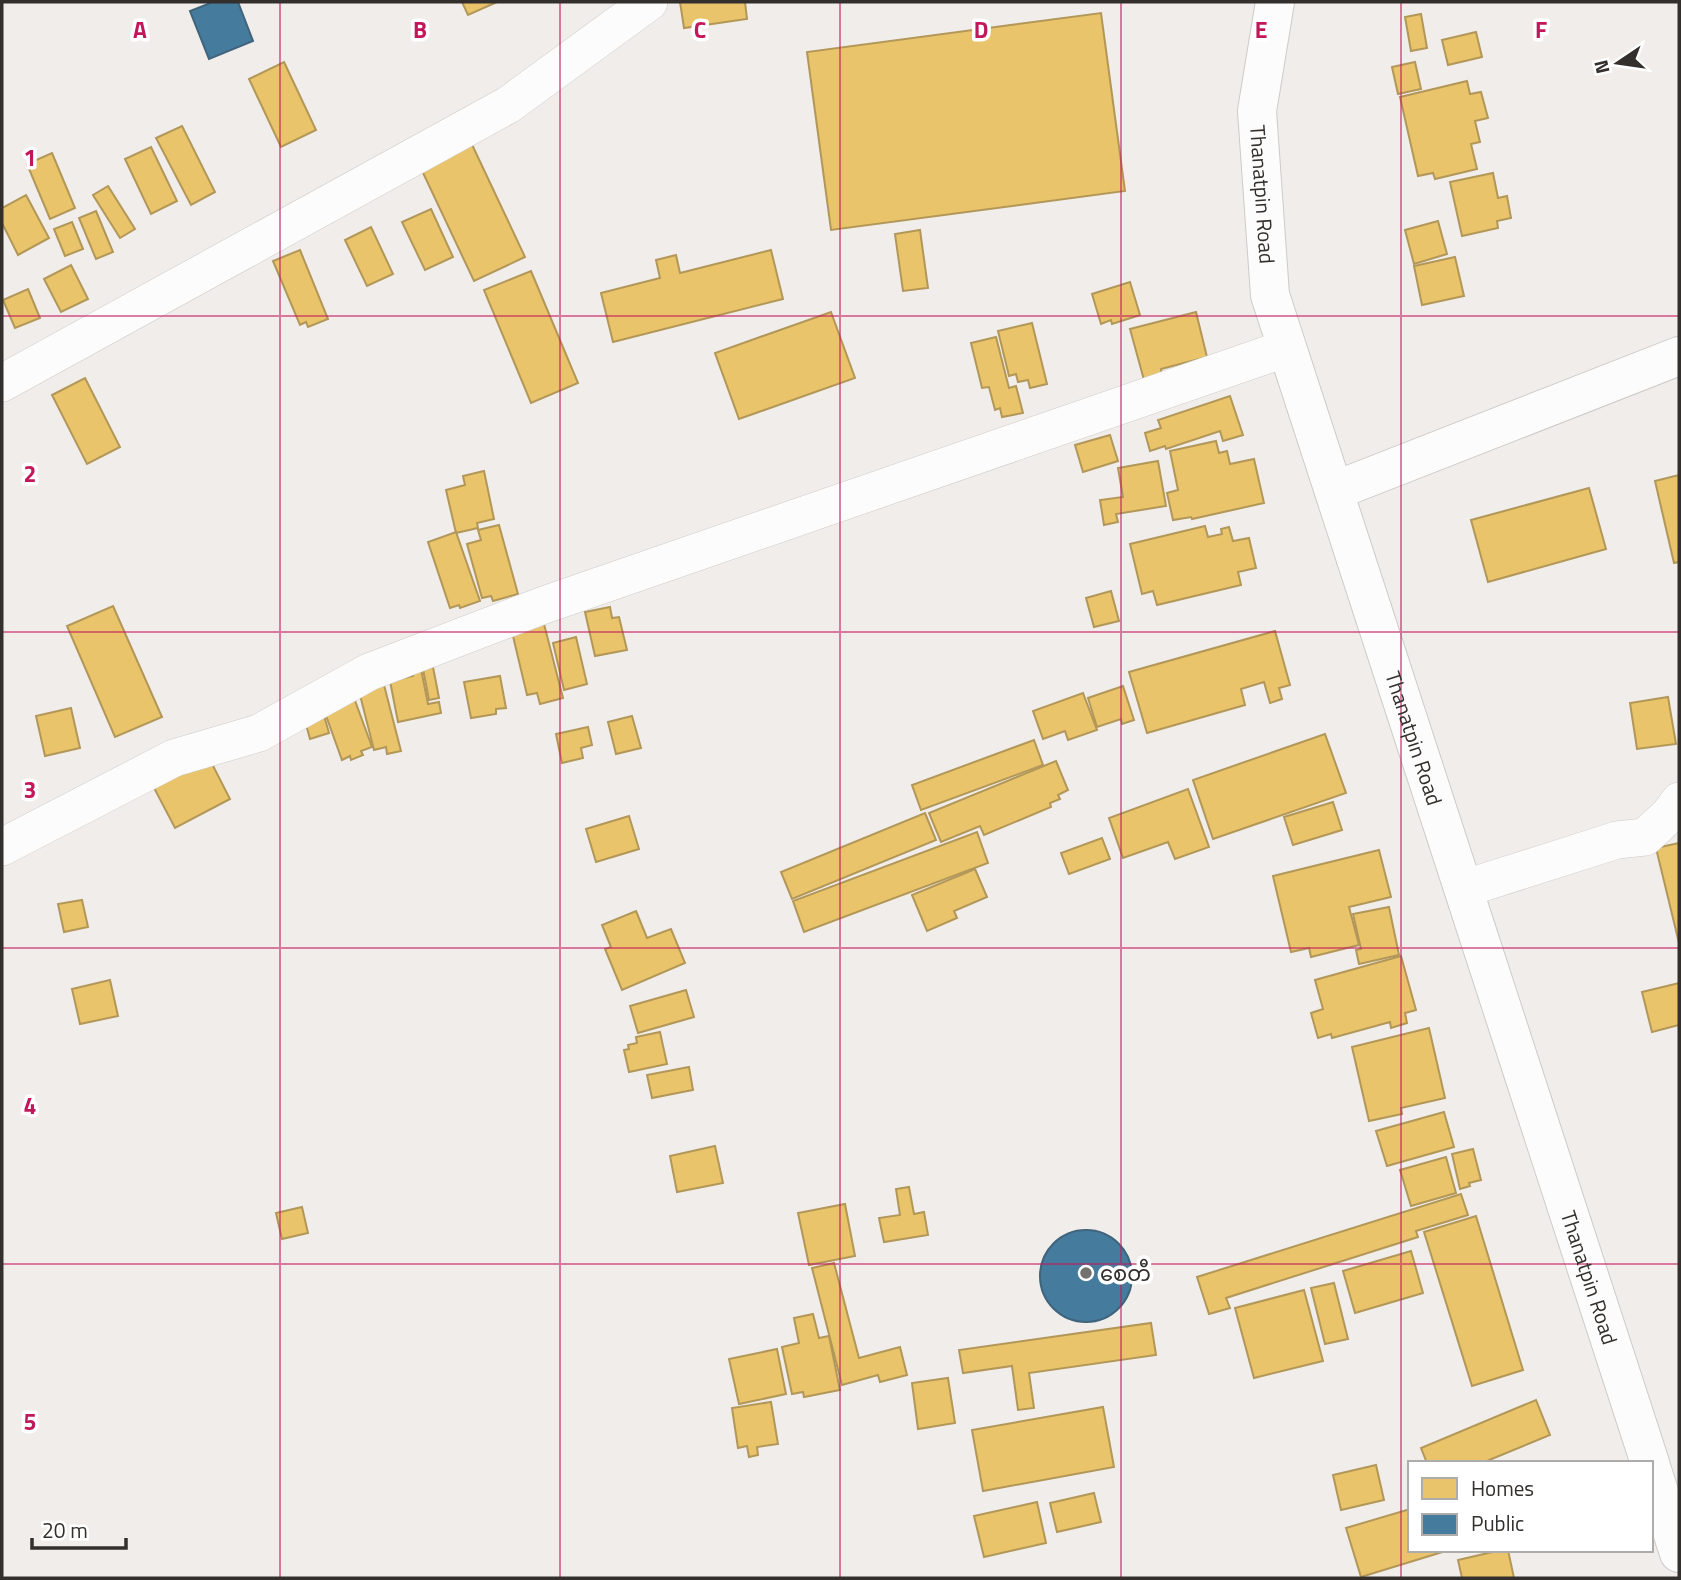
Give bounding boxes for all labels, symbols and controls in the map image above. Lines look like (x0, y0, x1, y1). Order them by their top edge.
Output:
text: A (133, 12, 147, 47)
text: B (413, 12, 427, 47)
text: C (694, 12, 706, 47)
text: D (974, 12, 988, 47)
text: E (1255, 12, 1267, 47)
text: F (1535, 12, 1547, 47)
north arrow (1583, 28, 1653, 98)
text: N (1585, 57, 1617, 77)
street label: Thanatpin Road (1242, 124, 1284, 265)
text: 1 (24, 140, 36, 175)
text: 2 (24, 456, 36, 491)
street label: Thanatpin Road (1377, 667, 1451, 809)
text: 3 (24, 772, 36, 807)
text: 4 (24, 1088, 36, 1123)
street label: Thanatpin Road (1553, 1206, 1626, 1348)
place label: စေတီ (1100, 1257, 1151, 1289)
marker: စေတီ (1078, 1265, 1094, 1281)
text: 5 (24, 1404, 36, 1439)
legend (1408, 1461, 1653, 1552)
text: Homes (1471, 1472, 1534, 1504)
scale bar (32, 1506, 126, 1550)
text: Public (1471, 1507, 1524, 1539)
text: 20 m (42, 1514, 88, 1546)

